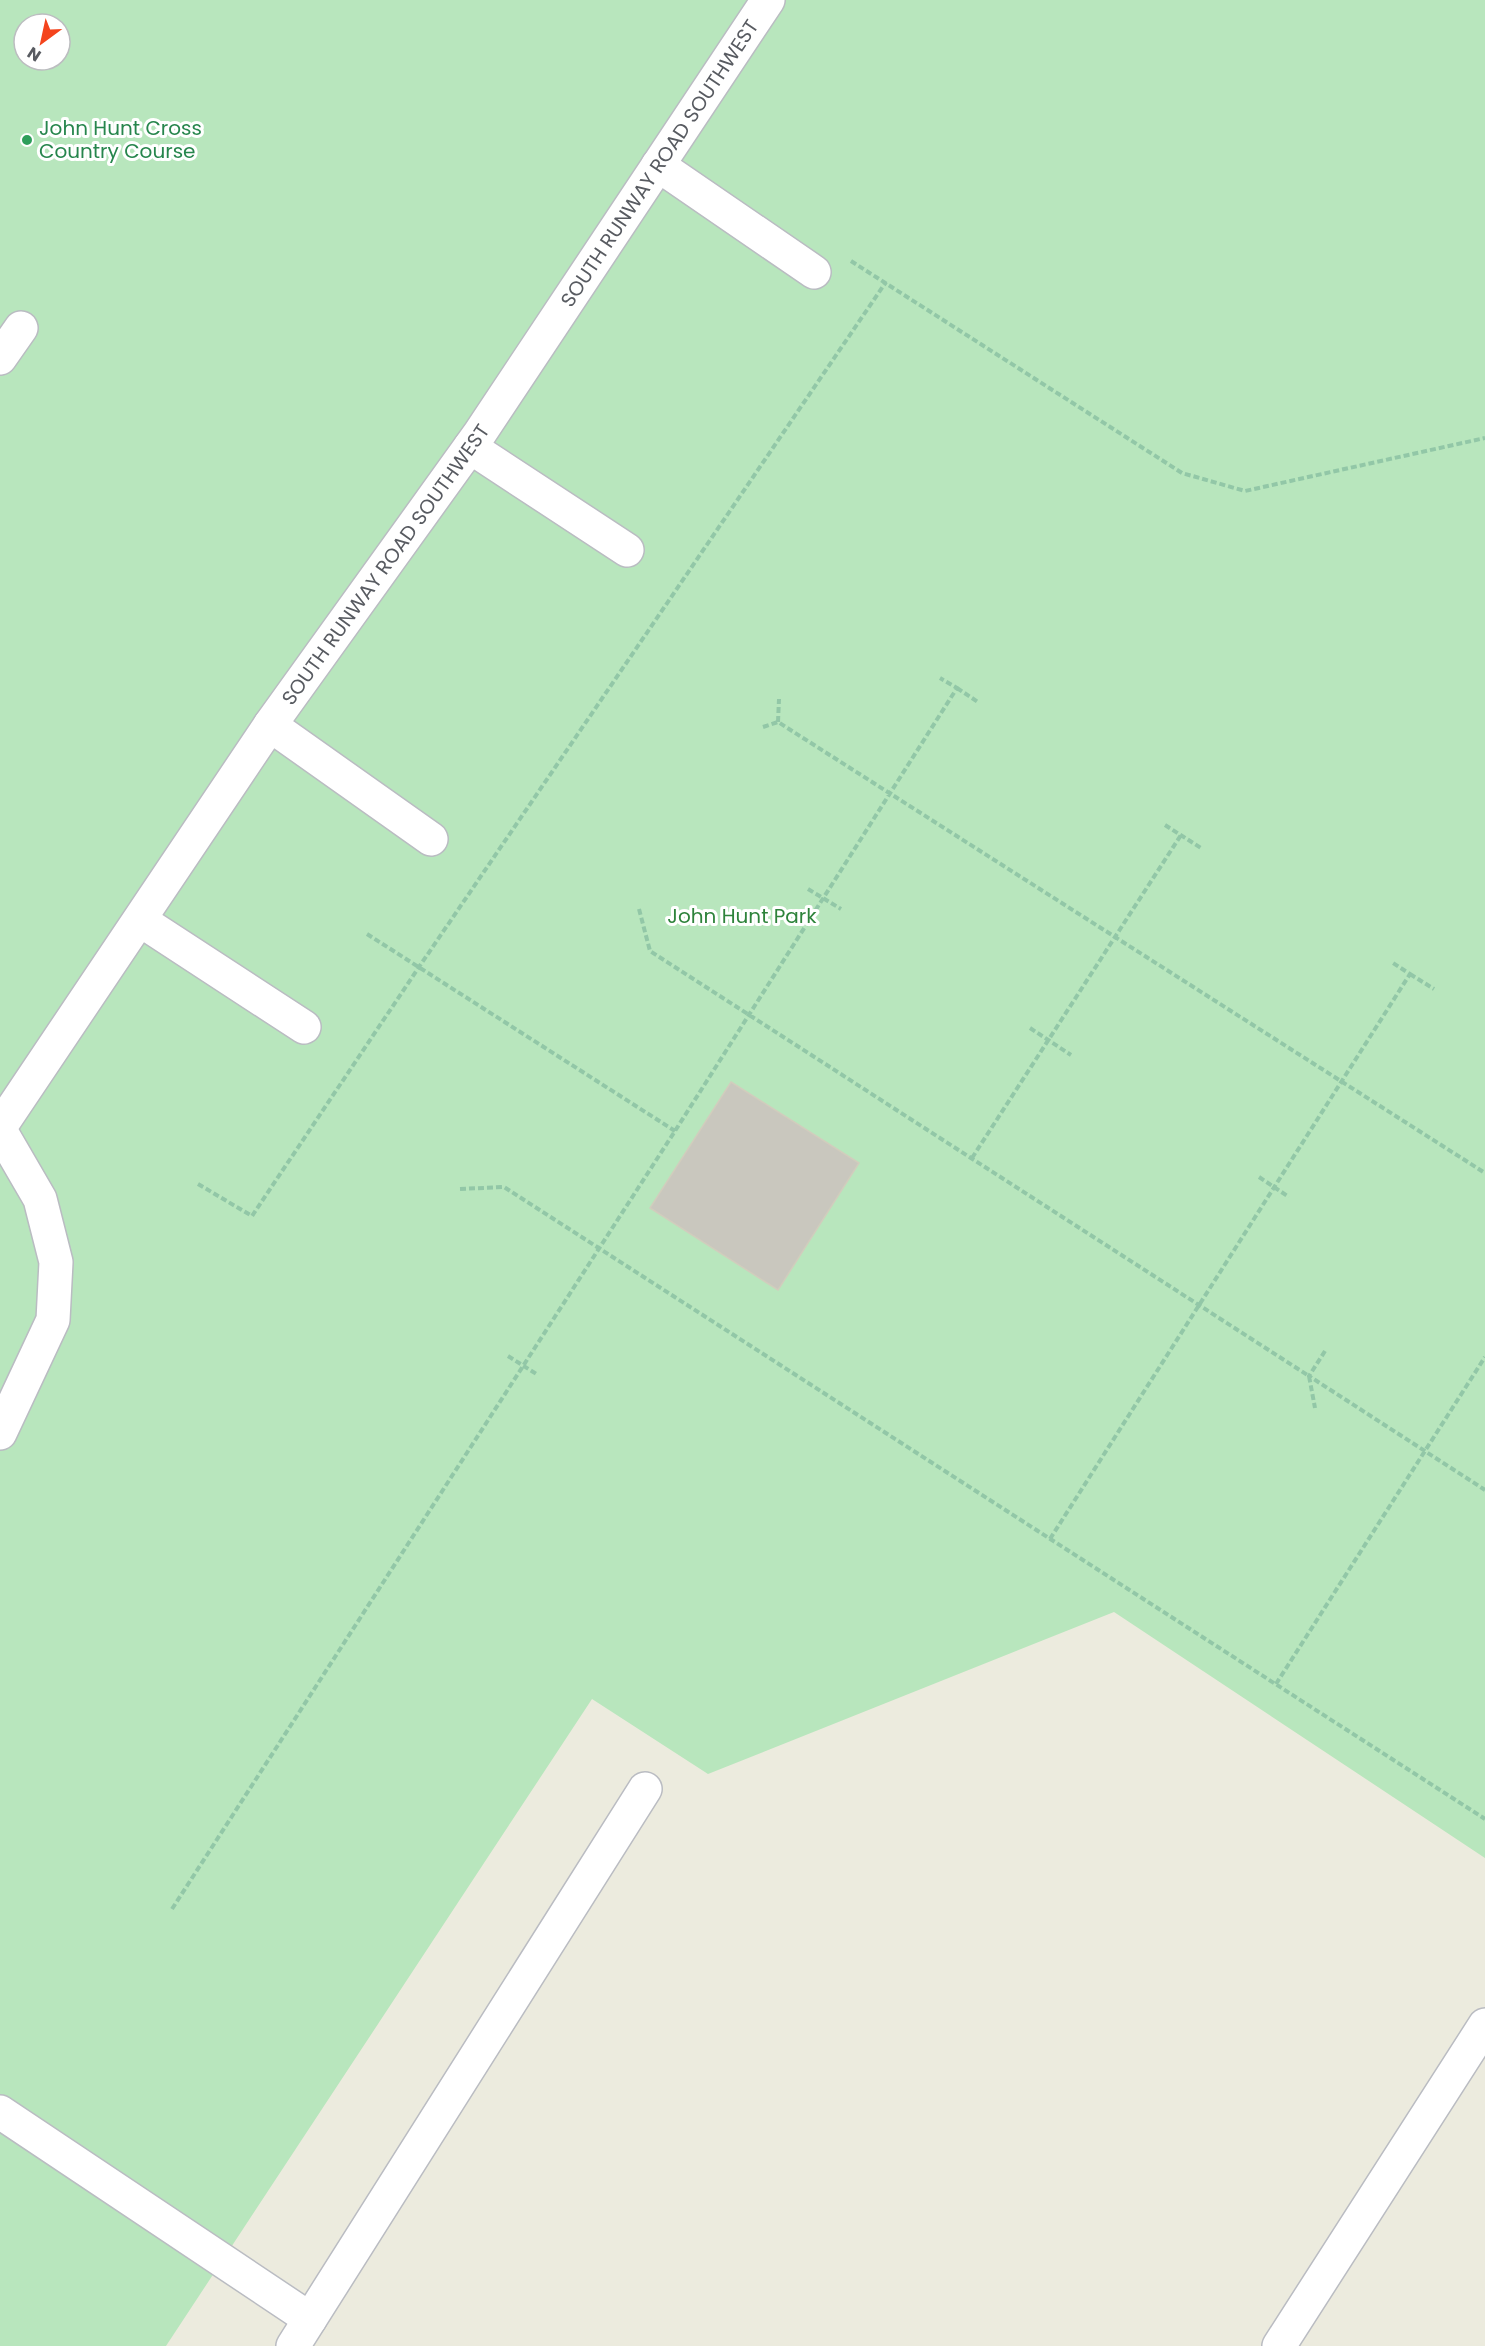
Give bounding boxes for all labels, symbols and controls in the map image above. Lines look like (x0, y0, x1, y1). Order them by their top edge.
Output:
north arrow (12, 12, 72, 72)
street label: SOUTH RUNWAY ROAD SOUTHWEST (554, 14, 765, 312)
text: N (23, 41, 45, 67)
place label: John Hunt Cross Country Course (39, 114, 202, 165)
marker: John Hunt Cross Country Course (20, 133, 34, 147)
street label: SOUTH RUNWAY ROAD SOUTHWEST (275, 419, 496, 711)
park label: John Hunt Park (667, 902, 817, 930)

